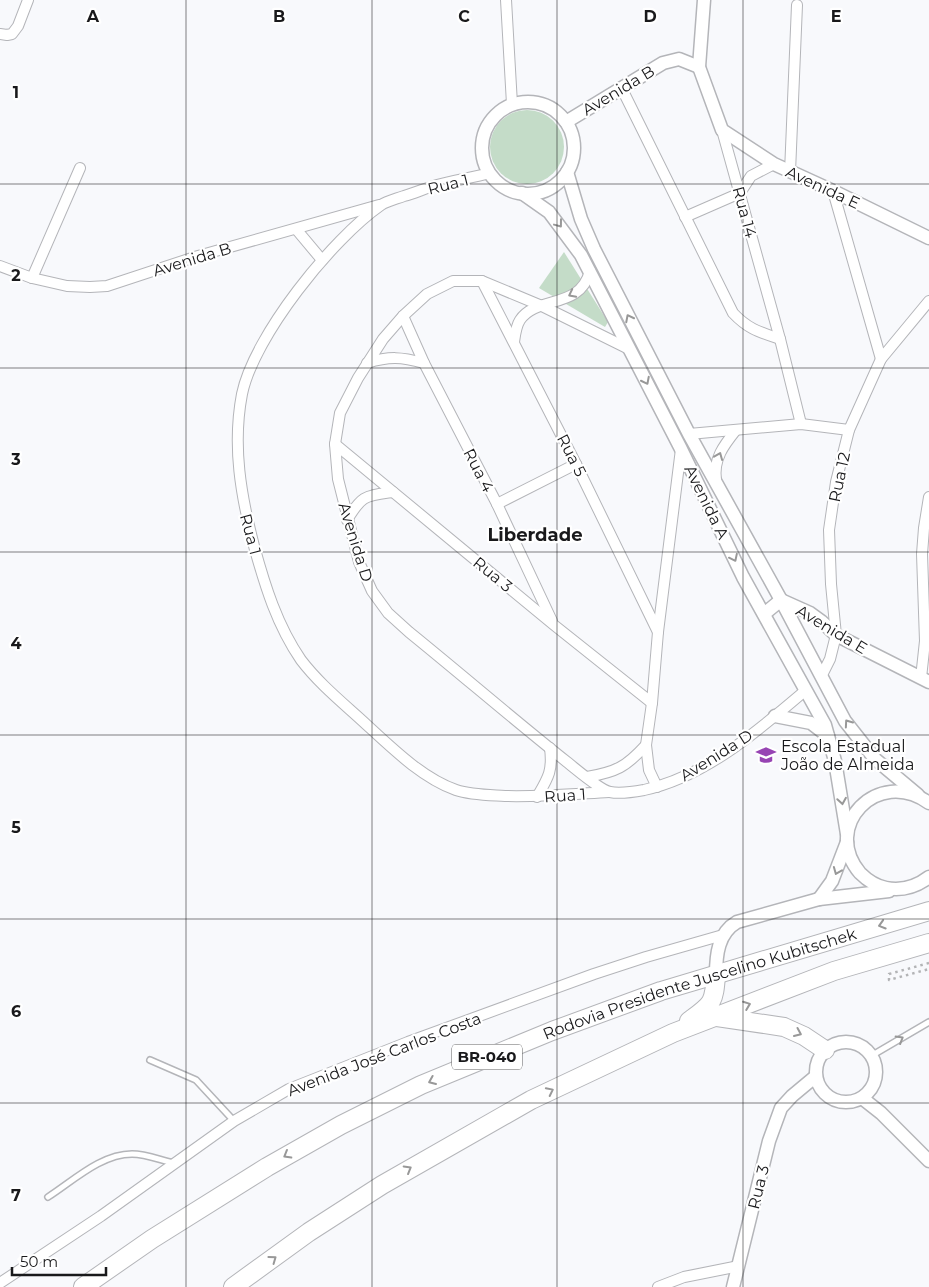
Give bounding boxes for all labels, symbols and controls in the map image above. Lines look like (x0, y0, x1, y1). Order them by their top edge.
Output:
text: A (86, 7, 100, 26)
text: B (273, 7, 285, 26)
text: C (458, 7, 470, 26)
text: D (643, 7, 657, 26)
text: E (831, 7, 841, 26)
street label: Avenida B (579, 61, 658, 119)
text: 1 (13, 83, 19, 102)
street label: Avenida E (783, 162, 863, 213)
street label: Rua 1 (426, 170, 471, 199)
street label: Rua 14 (729, 184, 761, 240)
one-way arrow (553, 218, 562, 228)
street label: Avenida B (151, 239, 234, 280)
text: 2 (11, 266, 21, 285)
one-way arrow (568, 288, 577, 298)
one-way arrow (625, 314, 635, 323)
one-way arrow (640, 376, 650, 385)
street label: Rua 5 (553, 431, 590, 480)
street label: Rua 4 (460, 445, 498, 496)
text: 3 (10, 450, 21, 469)
street label: Rua 12 (825, 450, 854, 504)
one-way arrow (713, 452, 724, 461)
street label: Avenida A (680, 462, 733, 543)
street label: Avenida D (334, 500, 377, 584)
street label: Rua 1 (236, 512, 265, 557)
district label: Liberdade (487, 524, 583, 546)
street label: Rua 3 (469, 553, 516, 596)
one-way arrow (728, 553, 738, 562)
street label: Avenida E (793, 601, 871, 658)
text: 4 (10, 634, 22, 653)
one-way arrow (845, 719, 854, 729)
street label: Avenida D (676, 726, 756, 785)
place label: Escola Estadual João de Almeida (780, 737, 914, 774)
school or university icon: Escola Estadual João de Almeida (755, 744, 777, 766)
street label: Rua 1 (544, 785, 587, 806)
one-way arrow (836, 796, 846, 805)
text: 5 (11, 818, 21, 837)
one-way arrow (832, 866, 843, 875)
one-way arrow (879, 919, 887, 929)
street label: Rodovia Presidente Juscelino Kubitschek (540, 924, 859, 1044)
one-way arrow (742, 1001, 751, 1011)
text: 6 (11, 1002, 21, 1021)
street label: Avenida José Carlos Costa (285, 1009, 484, 1100)
one-way arrow (793, 1027, 802, 1038)
one-way arrow (895, 1035, 904, 1045)
road number: BR-040 (452, 1044, 522, 1070)
one-way arrow (428, 1075, 436, 1085)
one-way arrow (545, 1087, 554, 1097)
one-way arrow (284, 1149, 293, 1159)
street label: Rua 3 (744, 1163, 773, 1211)
one-way arrow (403, 1166, 412, 1176)
text: 7 (11, 1186, 21, 1205)
scale bar (12, 1244, 106, 1276)
text: 50 m (20, 1252, 58, 1271)
one-way arrow (267, 1256, 276, 1265)

